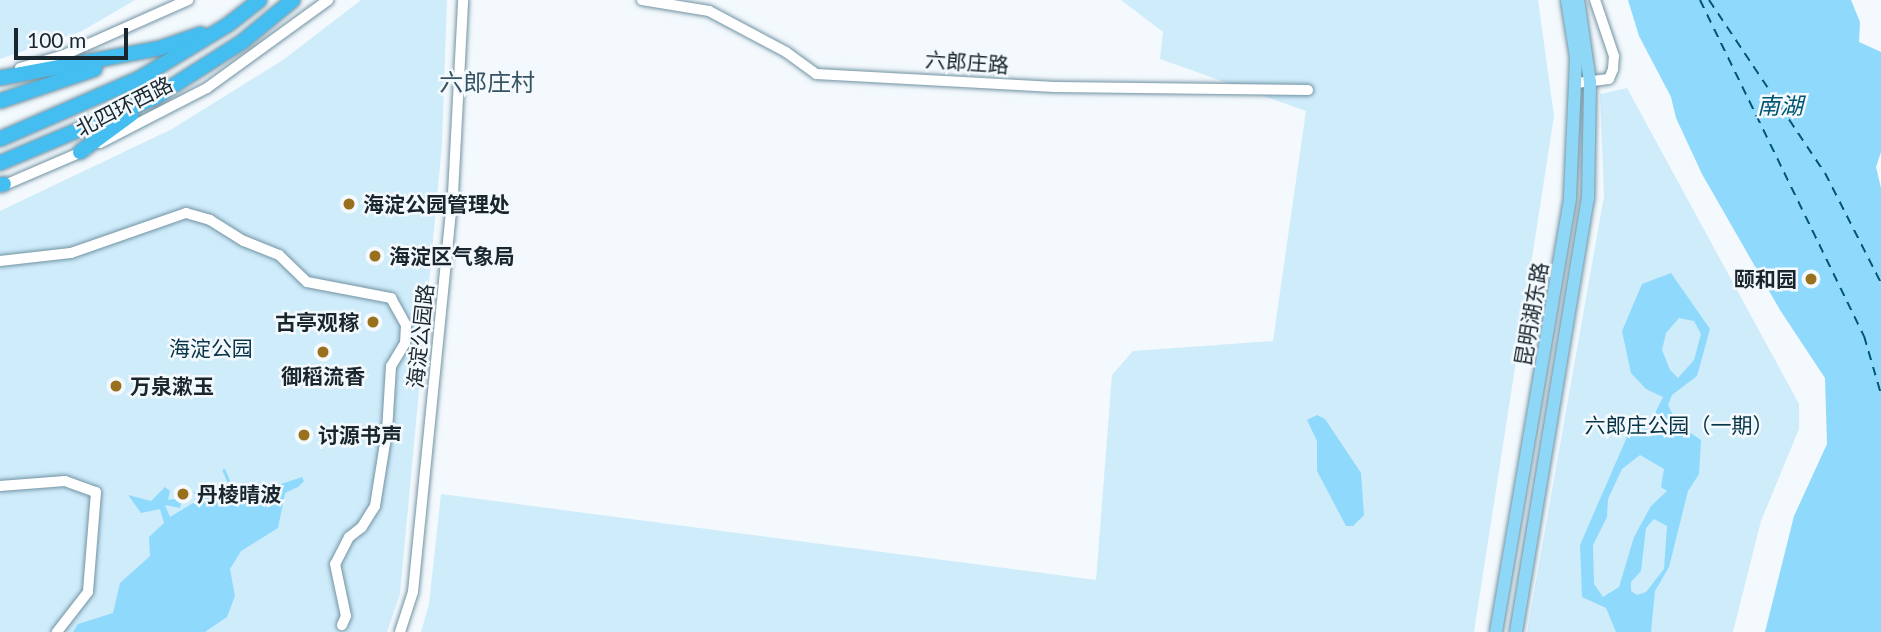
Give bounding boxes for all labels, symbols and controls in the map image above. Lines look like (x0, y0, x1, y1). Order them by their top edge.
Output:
scale bar (18, 14, 131, 58)
text: 100 m (27, 27, 86, 52)
street label: 六郎庄路 (924, 47, 1010, 77)
district label: 六郎庄村 (439, 68, 535, 96)
street label: 北四环西路 (72, 71, 176, 141)
water label: 南湖 (1757, 91, 1803, 119)
place label: 海淀公园管理处 (363, 191, 510, 217)
marker: 海淀公园管理处 (341, 196, 357, 212)
place label: 海淀区气象局 (389, 243, 515, 269)
marker: 海淀区气象局 (367, 248, 383, 264)
street label: 昆明湖东路 (1509, 260, 1553, 368)
place label: 颐和园 (1734, 266, 1797, 292)
marker: 颐和园 (1803, 271, 1819, 287)
street label: 海淀公园路 (402, 282, 438, 390)
place label: 古亭观稼 (275, 309, 359, 335)
marker: 古亭观稼 (365, 314, 381, 330)
park label: 海淀公园 (169, 335, 253, 361)
marker: 御稻流香 (315, 344, 331, 360)
place label: 御稻流香 (281, 363, 365, 389)
place label: 万泉漱玉 (130, 373, 214, 399)
marker: 万泉漱玉 (108, 378, 124, 394)
park label: 六郎庄公园（一期） (1585, 412, 1773, 438)
place label: 讨源书声 (318, 422, 402, 448)
marker: 讨源书声 (296, 427, 312, 443)
place label: 丹棱晴波 (197, 481, 281, 507)
marker: 丹棱晴波 (175, 486, 191, 502)

